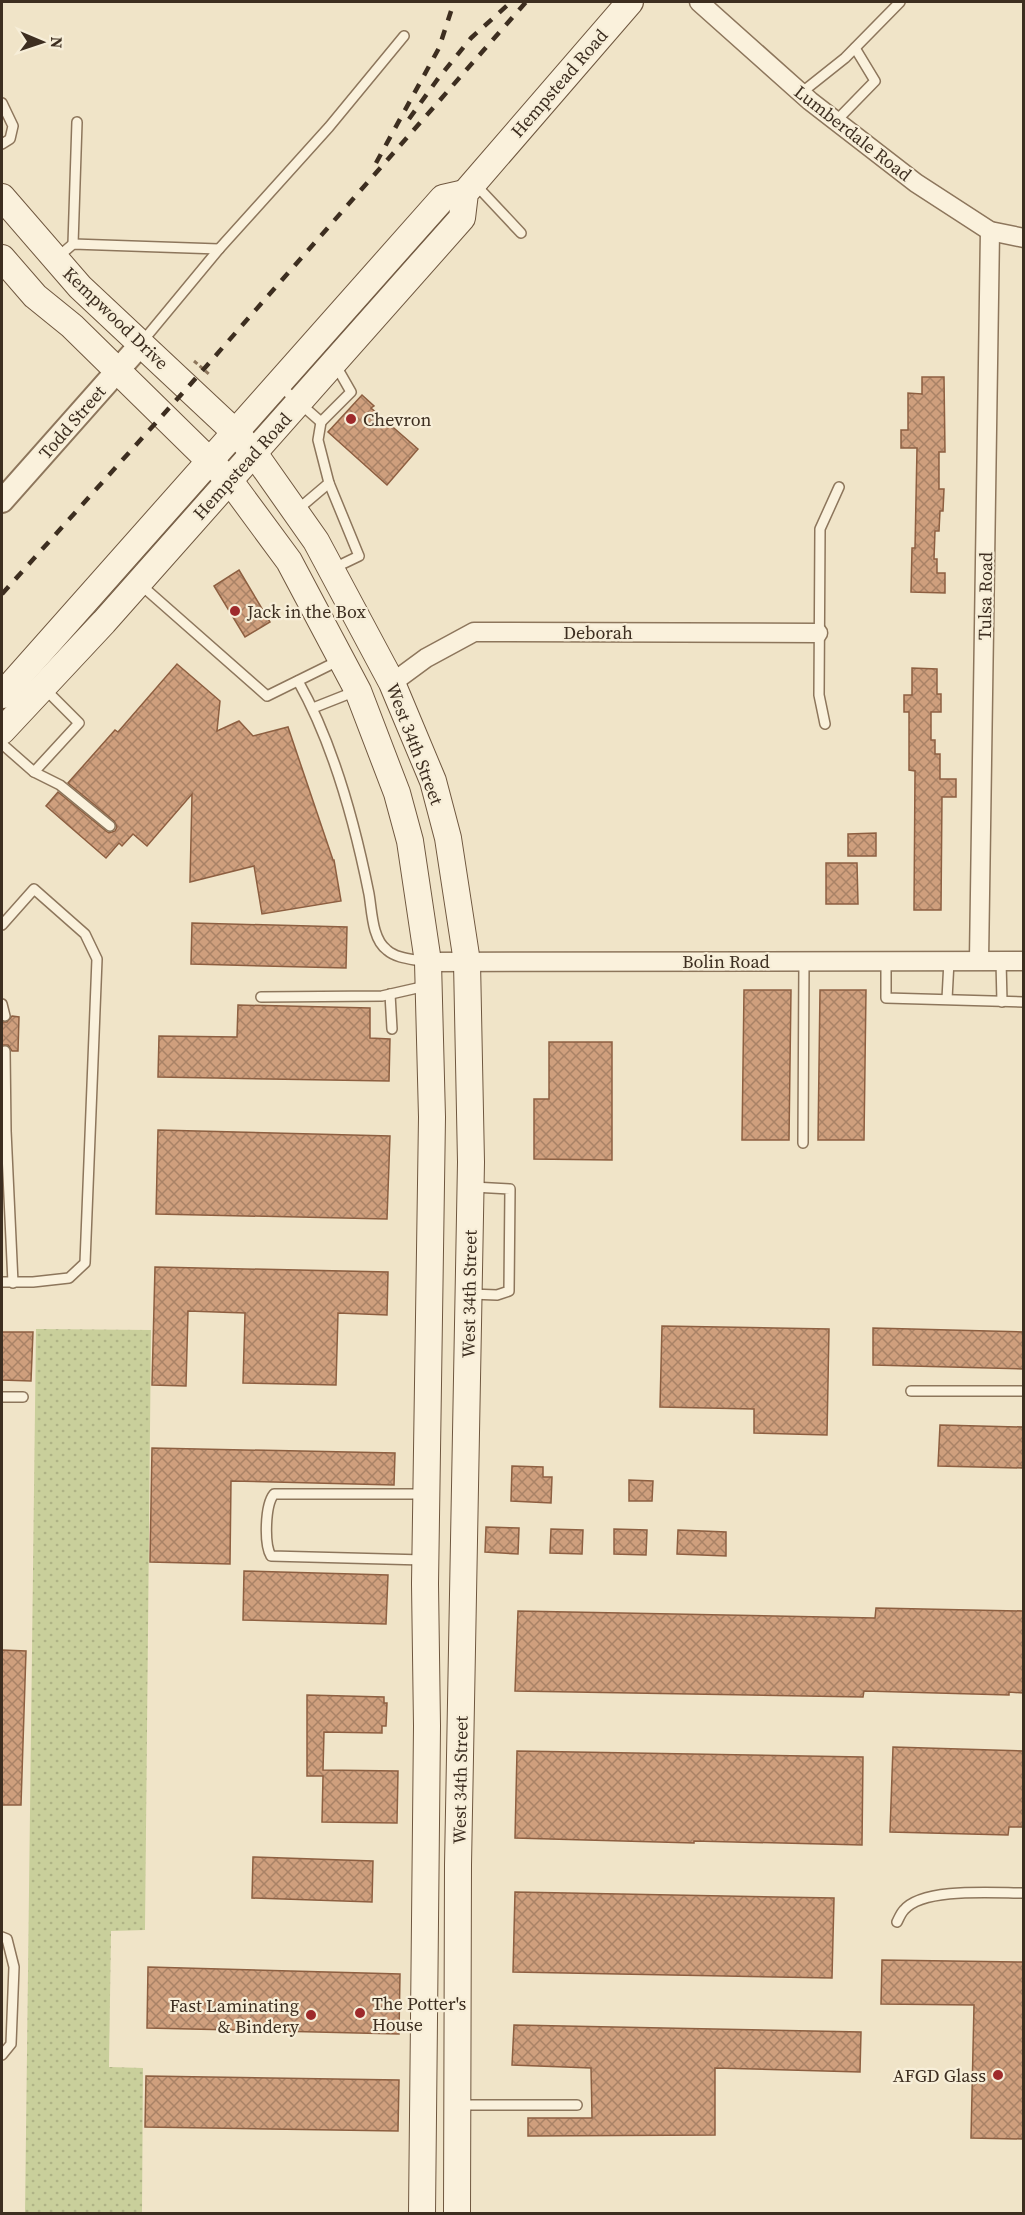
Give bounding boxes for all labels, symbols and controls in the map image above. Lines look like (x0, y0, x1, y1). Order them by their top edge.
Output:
north arrow (12, 12, 72, 72)
street label: Hempstead Road (505, 23, 613, 143)
text: N (46, 36, 68, 49)
street label: Lumberdale Road (789, 79, 917, 187)
street label: Kempwood Drive (58, 261, 174, 375)
street label: Todd Street (33, 379, 111, 464)
street label: Hempstead Road (187, 407, 297, 525)
place label: Chevron (363, 407, 432, 432)
marker: Chevron (344, 412, 358, 426)
street label: Tulsa Road (972, 552, 998, 640)
place label: Jack in the Box (246, 599, 366, 624)
marker: Jack in the Box (228, 604, 242, 618)
street label: Deborah (563, 620, 633, 645)
street label: West 34th Street (380, 680, 450, 809)
street label: Bolin Road (682, 949, 770, 974)
street label: West 34th Street (455, 1229, 483, 1358)
street label: West 34th Street (446, 1715, 474, 1844)
place label: The Potter's House (372, 1991, 466, 2037)
place label: Fast Laminating & Bindery (169, 1993, 300, 2039)
marker: The Potter's House (353, 2006, 367, 2020)
marker: Fast Laminating & Bindery (304, 2008, 318, 2022)
place label: AFGD Glass (893, 2063, 986, 2088)
marker: AFGD Glass (991, 2068, 1005, 2082)

